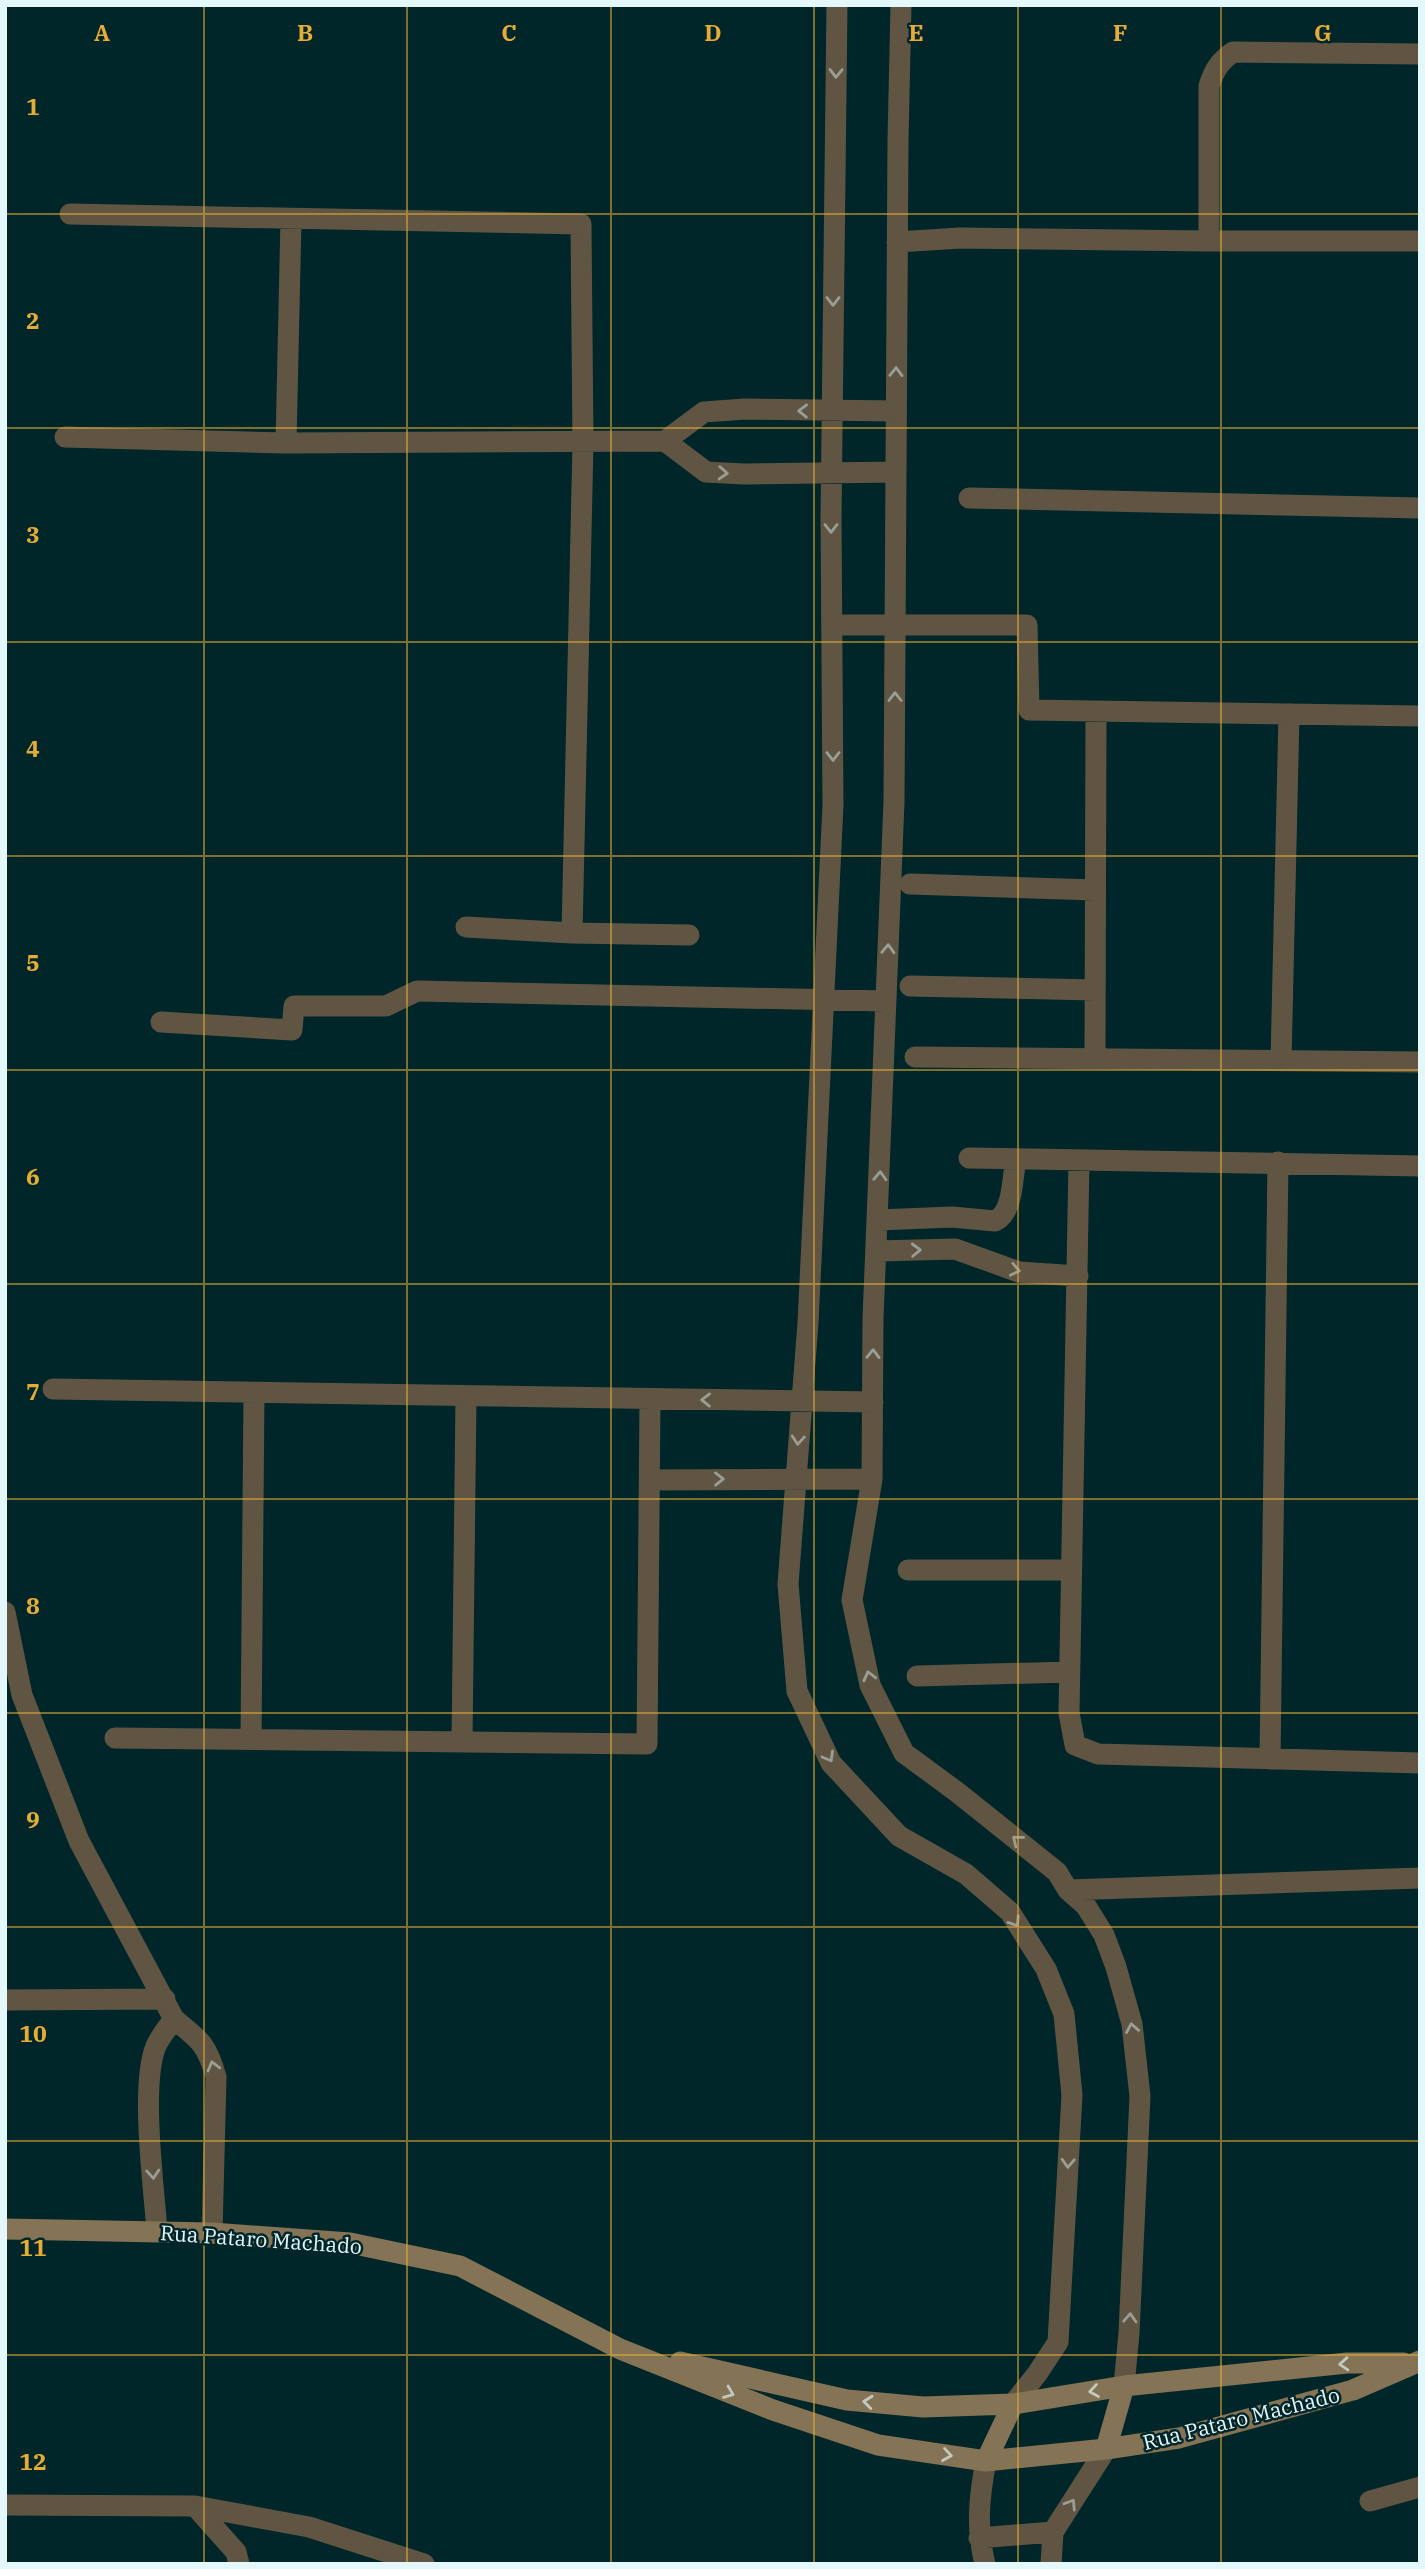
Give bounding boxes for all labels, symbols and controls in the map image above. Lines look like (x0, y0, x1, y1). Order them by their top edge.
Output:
text: A (94, 17, 110, 47)
text: B (297, 17, 313, 47)
text: C (501, 17, 517, 47)
text: D (704, 17, 722, 47)
text: E (908, 17, 924, 47)
text: F (1113, 17, 1127, 47)
text: G (1314, 17, 1332, 47)
one-way arrow (828, 69, 844, 79)
text: 1 (26, 91, 40, 121)
one-way arrow (826, 296, 841, 307)
text: 2 (26, 305, 40, 335)
one-way arrow (888, 366, 904, 376)
one-way arrow (797, 403, 808, 418)
one-way arrow (717, 466, 728, 481)
text: 3 (26, 519, 40, 549)
one-way arrow (823, 524, 839, 534)
one-way arrow (887, 691, 903, 702)
text: 4 (26, 733, 40, 763)
one-way arrow (825, 751, 841, 762)
one-way arrow (881, 943, 896, 954)
text: 5 (26, 947, 40, 977)
text: 6 (26, 1161, 40, 1191)
one-way arrow (872, 1170, 887, 1181)
one-way arrow (911, 1242, 922, 1258)
one-way arrow (1009, 1262, 1021, 1276)
one-way arrow (865, 1349, 881, 1359)
text: 7 (26, 1376, 40, 1406)
one-way arrow (701, 1393, 712, 1408)
one-way arrow (791, 1435, 806, 1446)
one-way arrow (714, 1472, 725, 1487)
text: 8 (26, 1590, 40, 1620)
one-way arrow (863, 1670, 877, 1682)
one-way arrow (821, 1750, 834, 1763)
text: 9 (26, 1804, 40, 1834)
one-way arrow (1013, 1836, 1026, 1848)
one-way arrow (1007, 1914, 1020, 1927)
text: 10 (19, 2018, 47, 2048)
one-way arrow (1125, 2022, 1140, 2034)
one-way arrow (207, 2060, 221, 2072)
one-way arrow (1061, 2158, 1076, 2169)
one-way arrow (145, 2169, 160, 2180)
street label: Rua Pataro Machado (159, 2218, 363, 2260)
text: 11 (19, 2232, 47, 2262)
one-way arrow (1122, 2312, 1137, 2323)
one-way arrow (1339, 2356, 1350, 2371)
street label: Rua Pataro Machado (1140, 2380, 1342, 2456)
one-way arrow (1088, 2383, 1100, 2398)
one-way arrow (722, 2384, 734, 2398)
one-way arrow (862, 2395, 873, 2410)
text: 12 (19, 2446, 47, 2476)
one-way arrow (941, 2447, 953, 2462)
one-way arrow (1063, 2499, 1076, 2512)

